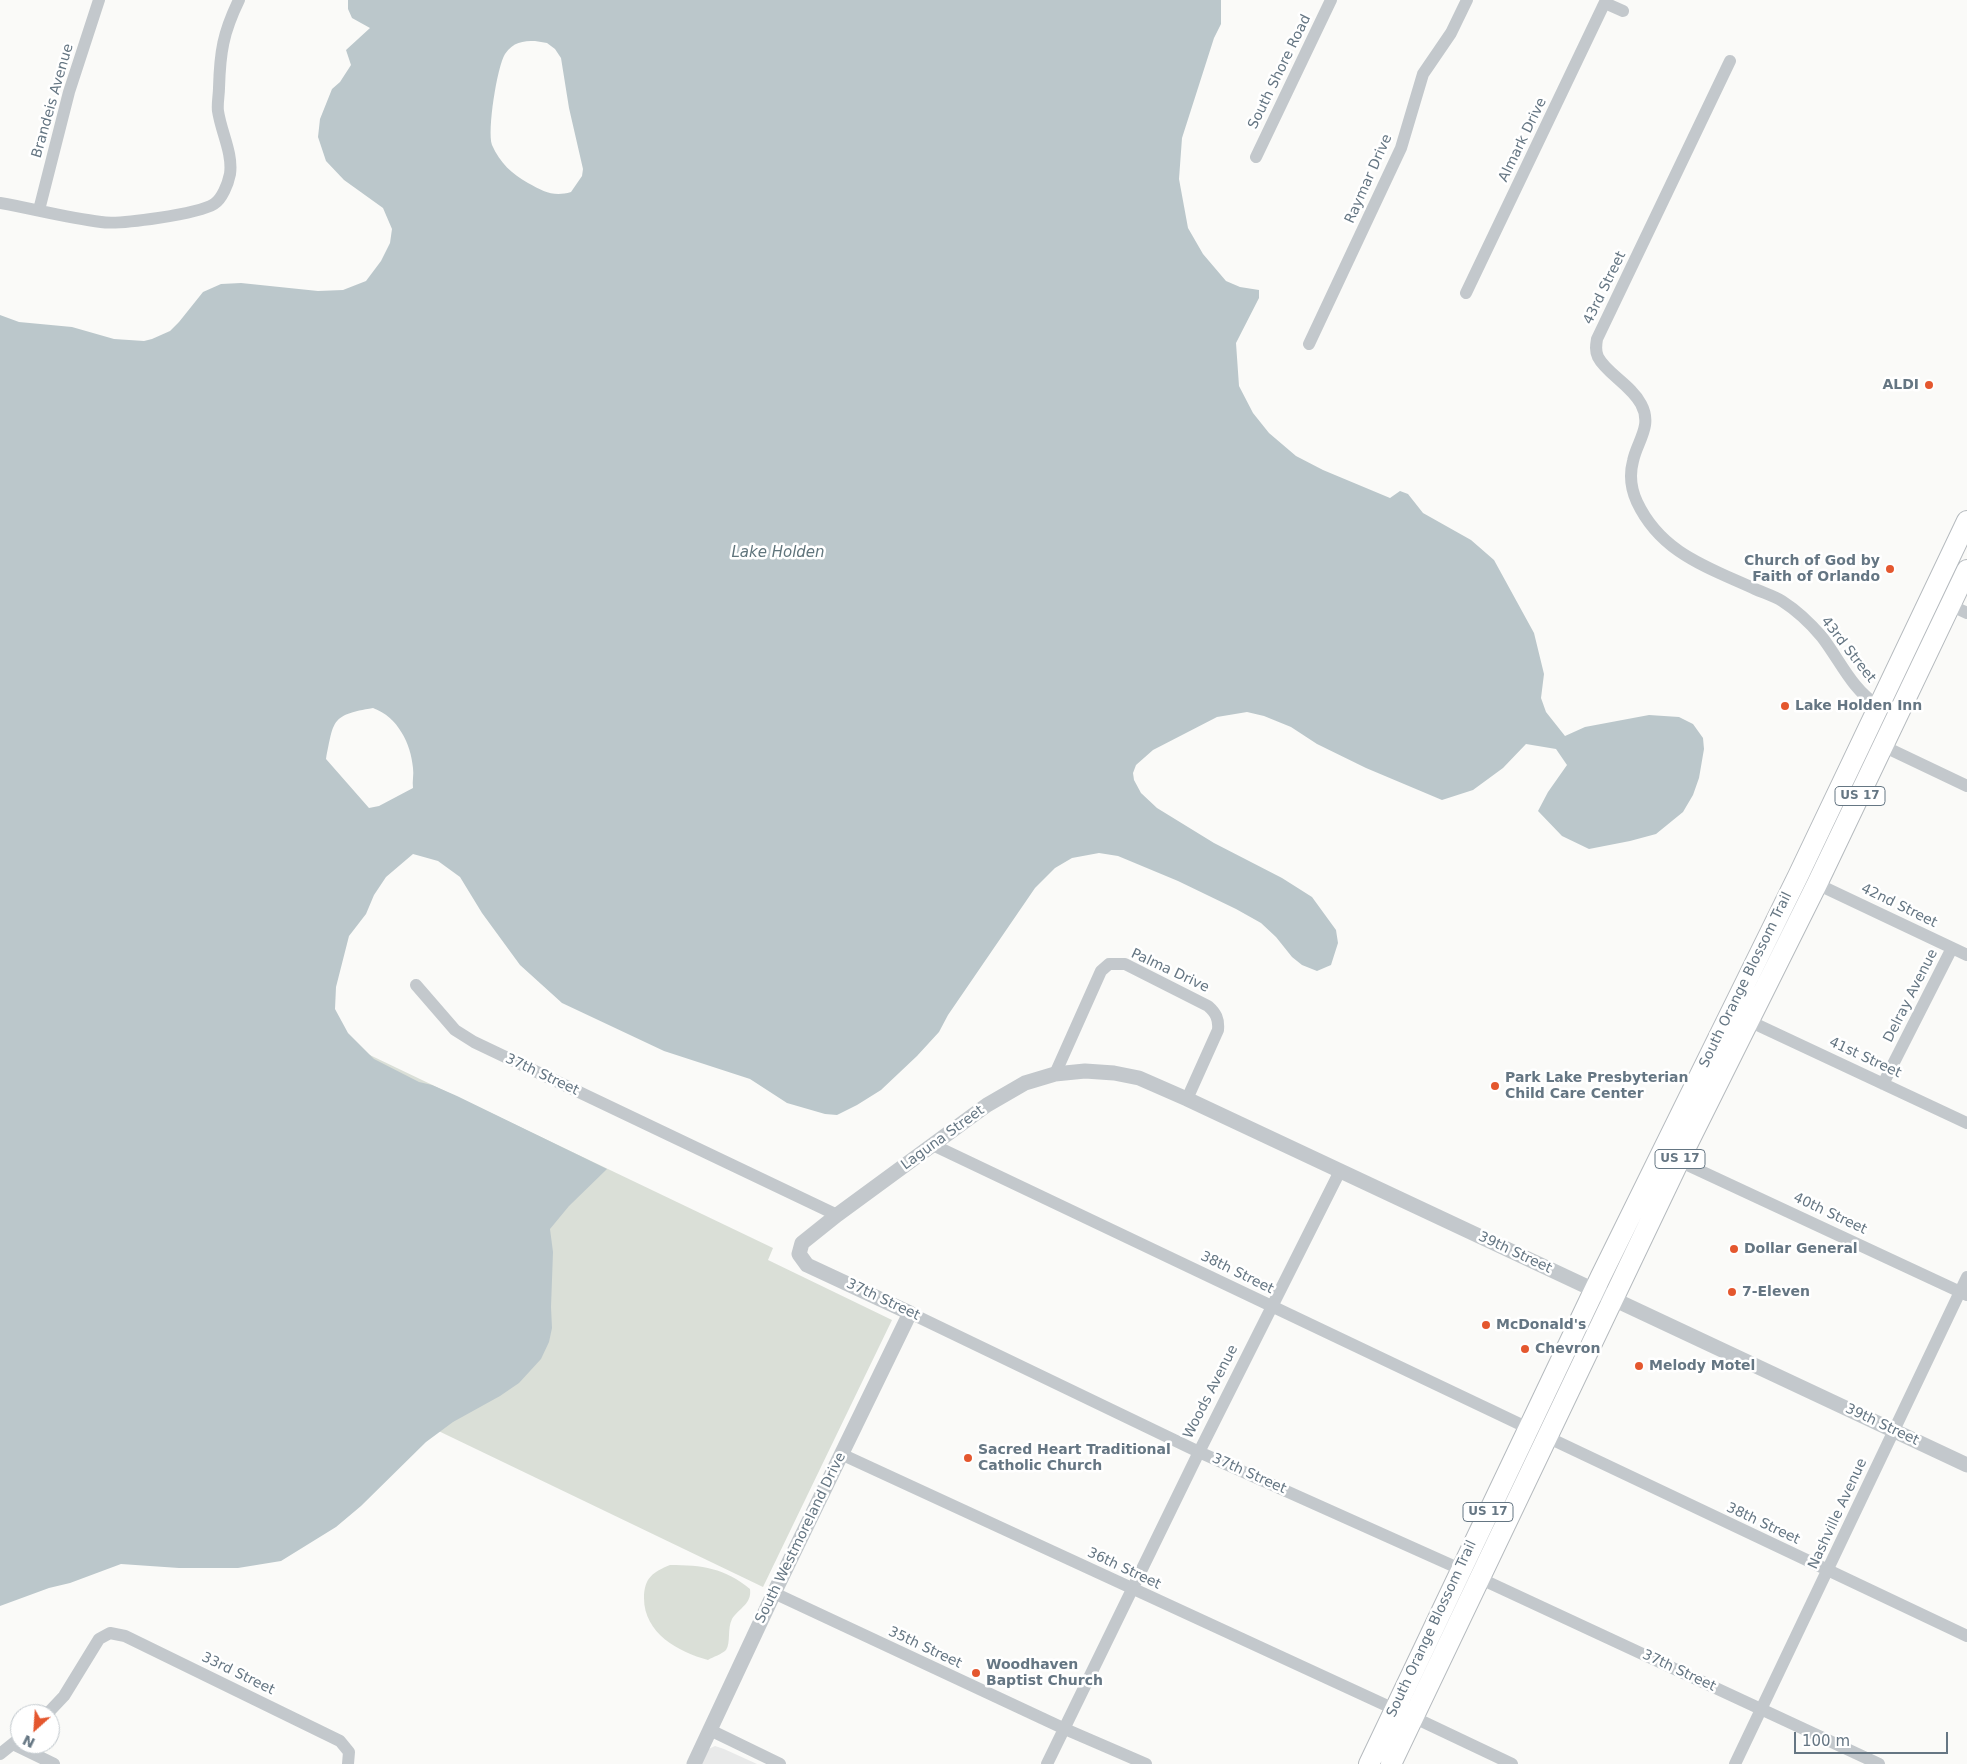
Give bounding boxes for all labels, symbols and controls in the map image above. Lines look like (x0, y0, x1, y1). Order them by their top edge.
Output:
street label: South Shore Road (1245, 12, 1315, 132)
street label: Brandeis Avenue (29, 42, 77, 160)
street label: Almark Drive (1495, 95, 1551, 185)
street label: Raymar Drive (1342, 132, 1396, 226)
street label: 43rd Street (1580, 249, 1630, 327)
place label: ALDI (1882, 377, 1919, 393)
marker: ALDI (1923, 379, 1935, 391)
water label: Lake Holden (731, 544, 825, 562)
place label: Church of God by Faith of Orlando (1744, 553, 1880, 586)
marker: Church of God by Faith of Orlando (1884, 563, 1896, 575)
street label: 43rd Street (1817, 614, 1879, 686)
place label: Lake Holden Inn (1795, 698, 1922, 714)
marker: Lake Holden Inn (1779, 700, 1791, 712)
road number: US 17 (1835, 786, 1885, 806)
street label: 42nd Street (1858, 880, 1940, 932)
street label: South Orange Blossom Trail (1696, 889, 1796, 1071)
street label: Palma Drive (1128, 946, 1212, 996)
street label: Delray Avenue (1880, 947, 1942, 1045)
street label: 41st Street (1826, 1034, 1904, 1082)
street label: 37th Street (503, 1051, 581, 1099)
place label: Park Lake Presbyterian Child Care Center (1505, 1070, 1689, 1102)
marker: Park Lake Presbyterian Child Care Center (1489, 1080, 1501, 1092)
street label: Laguna Street (898, 1102, 988, 1174)
road number: US 17 (1655, 1150, 1705, 1168)
street label: 40th Street (1791, 1190, 1869, 1238)
street label: 39th Street (1476, 1229, 1554, 1277)
place label: Dollar General (1744, 1241, 1858, 1257)
marker: Dollar General (1728, 1243, 1740, 1255)
street label: 38th Street (1198, 1248, 1276, 1298)
street label: 37th Street (844, 1276, 922, 1324)
place label: 7-Eleven (1742, 1284, 1810, 1300)
marker: 7-Eleven (1726, 1286, 1738, 1298)
place label: McDonald's (1496, 1317, 1586, 1333)
marker: McDonald's (1480, 1319, 1492, 1331)
place label: Chevron (1535, 1341, 1600, 1357)
street label: Woods Avenue (1180, 1342, 1242, 1442)
marker: Chevron (1519, 1343, 1531, 1355)
place label: Melody Motel (1649, 1358, 1755, 1374)
marker: Melody Motel (1633, 1360, 1645, 1372)
street label: 39th Street (1843, 1401, 1921, 1449)
place label: Sacred Heart Traditional Catholic Church (978, 1442, 1171, 1474)
street label: South Westmoreland Drive (752, 1450, 850, 1626)
street label: 37th Street (1209, 1450, 1289, 1498)
marker: Sacred Heart Traditional Catholic Church (962, 1452, 974, 1464)
street label: Nashville Avenue (1805, 1456, 1871, 1572)
street label: 38th Street (1724, 1500, 1802, 1548)
road number: US 17 (1463, 1502, 1513, 1521)
street label: South Orange Blossom Trail (1384, 1538, 1480, 1720)
street label: 36th Street (1085, 1545, 1163, 1593)
street label: 35th Street (886, 1624, 964, 1672)
street label: 37th Street (1640, 1647, 1718, 1695)
street label: 33rd Street (199, 1649, 277, 1699)
place label: Woodhaven Baptist Church (986, 1657, 1103, 1690)
marker: Woodhaven Baptist Church (970, 1667, 982, 1679)
north arrow (10, 1704, 60, 1754)
scale bar (1797, 1722, 1951, 1754)
text: N (20, 1732, 38, 1751)
text: 100 m (1802, 1732, 1850, 1750)

